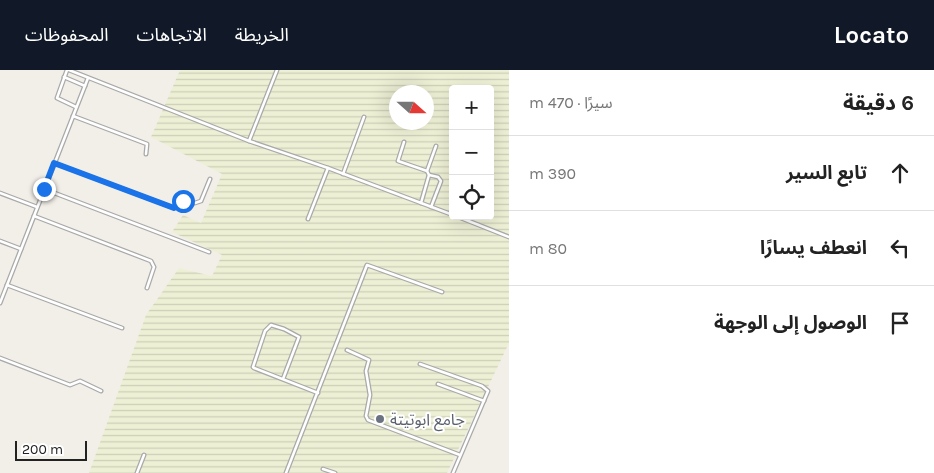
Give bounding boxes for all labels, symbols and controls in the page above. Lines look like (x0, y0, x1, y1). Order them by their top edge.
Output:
text: Locato (834, 21, 909, 49)
text: المحفوظات (25, 24, 109, 46)
text: الاتجاهات (137, 24, 207, 46)
text: الخريطة (235, 24, 289, 46)
north arrow (389, 85, 434, 130)
map controls (449, 85, 494, 220)
button: + (449, 85, 494, 130)
text: 6 دقيقة (843, 91, 914, 115)
text: سيرًا · 470 m (529, 93, 612, 112)
button: − (449, 130, 494, 175)
icon: ahead (886, 159, 914, 187)
text: تابع السير (786, 162, 867, 184)
text: 390 m (529, 164, 576, 183)
button: locate (449, 175, 494, 220)
route end (33, 178, 56, 201)
route start (172, 190, 195, 213)
icon: left (886, 234, 914, 262)
text: انعطف يسارًا (760, 237, 867, 259)
text: 80 m (529, 239, 567, 258)
icon: arrive (886, 309, 914, 337)
text: الوصول إلى الوجهة (714, 312, 867, 334)
place label: جامع ابوتيتة (390, 410, 465, 432)
marker: جامع ابوتيتة (374, 413, 386, 425)
scale bar (15, 438, 88, 461)
text: 200 m (22, 441, 63, 458)

